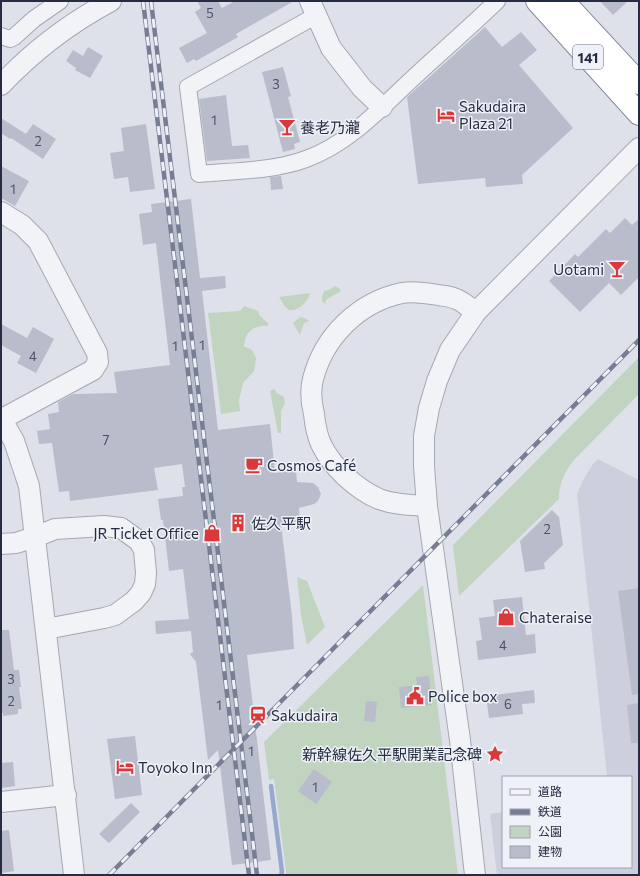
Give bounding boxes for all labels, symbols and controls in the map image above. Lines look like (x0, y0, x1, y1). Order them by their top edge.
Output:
house number: 5 (206, 5, 214, 21)
road number: 141 (573, 45, 603, 69)
house number: 3 (272, 76, 280, 92)
place label: Sakudaira Plaza 21 (459, 97, 526, 132)
hotel icon: Sakudaira Plaza 21 (436, 105, 456, 125)
house number: 1 (211, 112, 217, 128)
bar icon: 養老乃瀧 (277, 117, 297, 137)
place label: 養老乃瀧 (300, 118, 360, 136)
house number: 2 (34, 133, 42, 149)
house number: 1 (10, 181, 16, 197)
bar icon: Uotami (607, 259, 627, 279)
place label: Uotami (553, 260, 604, 278)
house number: 1 (199, 337, 205, 353)
house number: 1 (172, 338, 178, 354)
house number: 4 (29, 348, 37, 364)
house number: 7 (103, 432, 110, 448)
cafe icon: Cosmos Café (244, 455, 264, 475)
place label: Cosmos Café (267, 456, 356, 474)
building icon: 佐久平駅 (228, 513, 248, 533)
place label: 佐久平駅 (251, 514, 311, 532)
house number: 2 (543, 521, 551, 537)
shop icon: JR Ticket Office (202, 523, 222, 543)
place label: JR Ticket Office (93, 524, 199, 542)
shop icon: Chateraise (496, 607, 516, 627)
place label: Chateraise (519, 608, 592, 626)
house number: 4 (499, 637, 507, 653)
house number: 3 (7, 671, 15, 687)
public building icon: Police box (405, 686, 425, 706)
place label: Police box (428, 687, 497, 705)
house number: 2 (7, 693, 15, 709)
house number: 6 (504, 696, 512, 712)
house number: 1 (216, 697, 222, 713)
station icon: Sakudaira (248, 705, 268, 725)
place label: Sakudaira (271, 706, 338, 724)
house number: 1 (248, 743, 254, 759)
place icon: 新幹線佐久平駅開業記念碑 (485, 744, 505, 764)
place label: 新幹線佐久平駅開業記念碑 (302, 745, 482, 763)
hotel icon: Toyoko Inn (115, 757, 135, 777)
place label: Toyoko Inn (138, 758, 213, 776)
legend (502, 776, 632, 868)
house number: 1 (312, 779, 318, 795)
text: 道路 (538, 784, 562, 798)
text: 鉄道 (538, 804, 562, 818)
text: 公園 (538, 824, 562, 838)
text: 建物 (538, 844, 562, 858)

